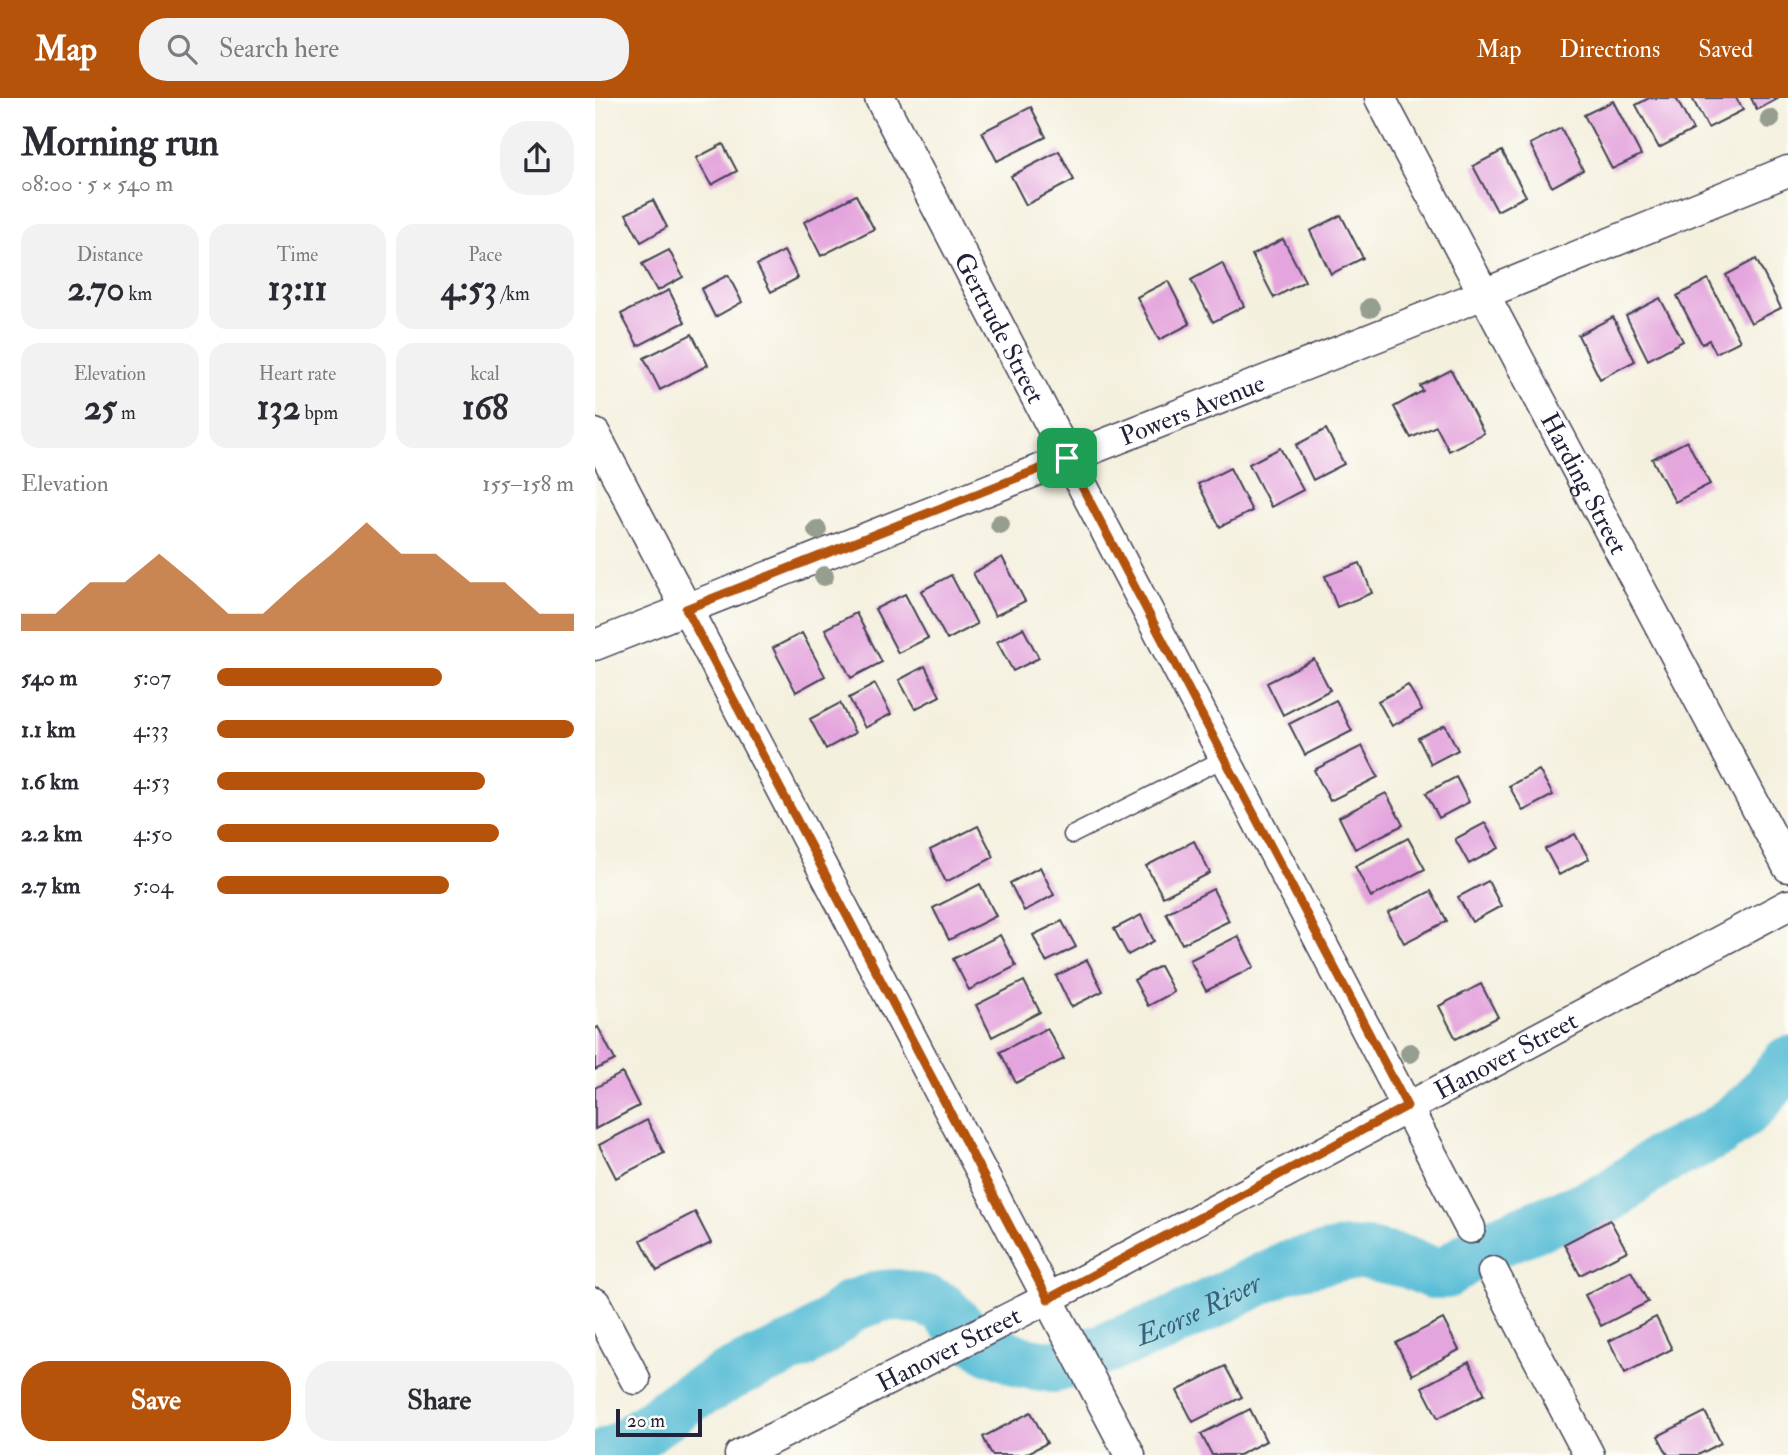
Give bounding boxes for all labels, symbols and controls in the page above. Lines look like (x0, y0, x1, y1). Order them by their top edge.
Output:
search box (139, 18, 629, 81)
text: Map (35, 29, 97, 70)
icon: search (163, 30, 201, 68)
text: Search here (219, 33, 339, 65)
text: Map (1476, 34, 1521, 65)
text: Directions (1559, 34, 1660, 65)
text: Saved (1698, 34, 1753, 65)
text: Morning run (21, 119, 219, 167)
button: share (500, 121, 574, 195)
text: 08:00 · 5 × 540 m (21, 169, 173, 198)
text: Distance (77, 243, 143, 267)
text: Time (277, 243, 318, 267)
text: Pace (468, 243, 502, 267)
street label: Gertrude Street (946, 247, 1052, 409)
text: 2.70 (67, 267, 124, 311)
text: 13:11 (268, 267, 327, 311)
text: 4:53 (441, 267, 497, 311)
text: km (124, 282, 152, 306)
text: /km (497, 282, 530, 306)
text: Elevation (74, 362, 146, 386)
text: Heart rate (259, 362, 336, 386)
text: kcal (471, 362, 500, 386)
street label: Powers Avenue (1115, 367, 1270, 453)
text: 25 (84, 386, 117, 430)
text: 132 (257, 386, 300, 430)
text: 168 (462, 386, 508, 430)
text: m (117, 401, 136, 425)
text: bpm (300, 401, 338, 425)
street label: Harding Street (1533, 407, 1634, 560)
pin (1037, 428, 1097, 488)
icon: arrive (1048, 439, 1086, 477)
text: Elevation (21, 469, 109, 498)
text: 155–158 m (482, 469, 574, 498)
text: 540 m (21, 663, 77, 692)
text: 5:07 (133, 663, 171, 692)
text: 1.1 km (21, 715, 76, 744)
text: 4:33 (133, 715, 169, 744)
text: 1.6 km (21, 767, 79, 796)
text: 4:53 (133, 767, 170, 796)
text: 2.2 km (21, 819, 82, 848)
text: 4:50 (133, 819, 173, 848)
text: 2.7 km (21, 871, 80, 900)
text: 5:04 (133, 871, 173, 900)
street label: Hanover Street (1429, 1005, 1583, 1107)
water label: Ecorse River (1130, 1265, 1269, 1355)
street label: Hanover Street (872, 1300, 1026, 1400)
button: Save (21, 1361, 291, 1441)
button: Share (305, 1361, 574, 1441)
scale bar (616, 1406, 702, 1438)
text: 20 m (627, 1409, 665, 1433)

